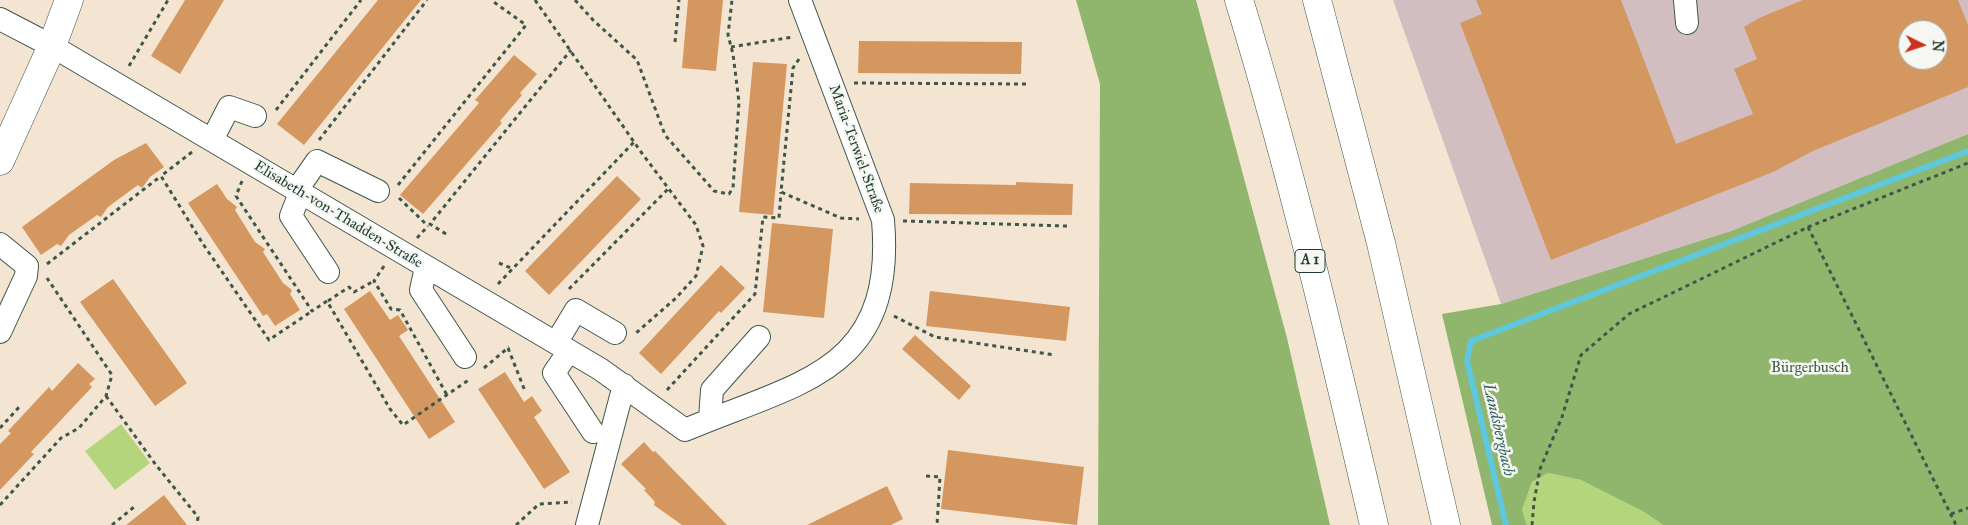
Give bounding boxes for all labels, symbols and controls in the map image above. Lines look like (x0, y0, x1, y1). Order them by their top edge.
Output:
north arrow (1898, 20, 1948, 70)
text: N (1929, 39, 1946, 53)
street label: Maria-Terwiel-Straße (824, 82, 888, 216)
street label: Elisabeth-von-Thadden-Straße (250, 157, 426, 273)
road number: A 1 (1295, 250, 1325, 272)
park label: Bürgerbusch (1771, 359, 1849, 377)
water label: Landsbergbach (1478, 382, 1518, 478)

